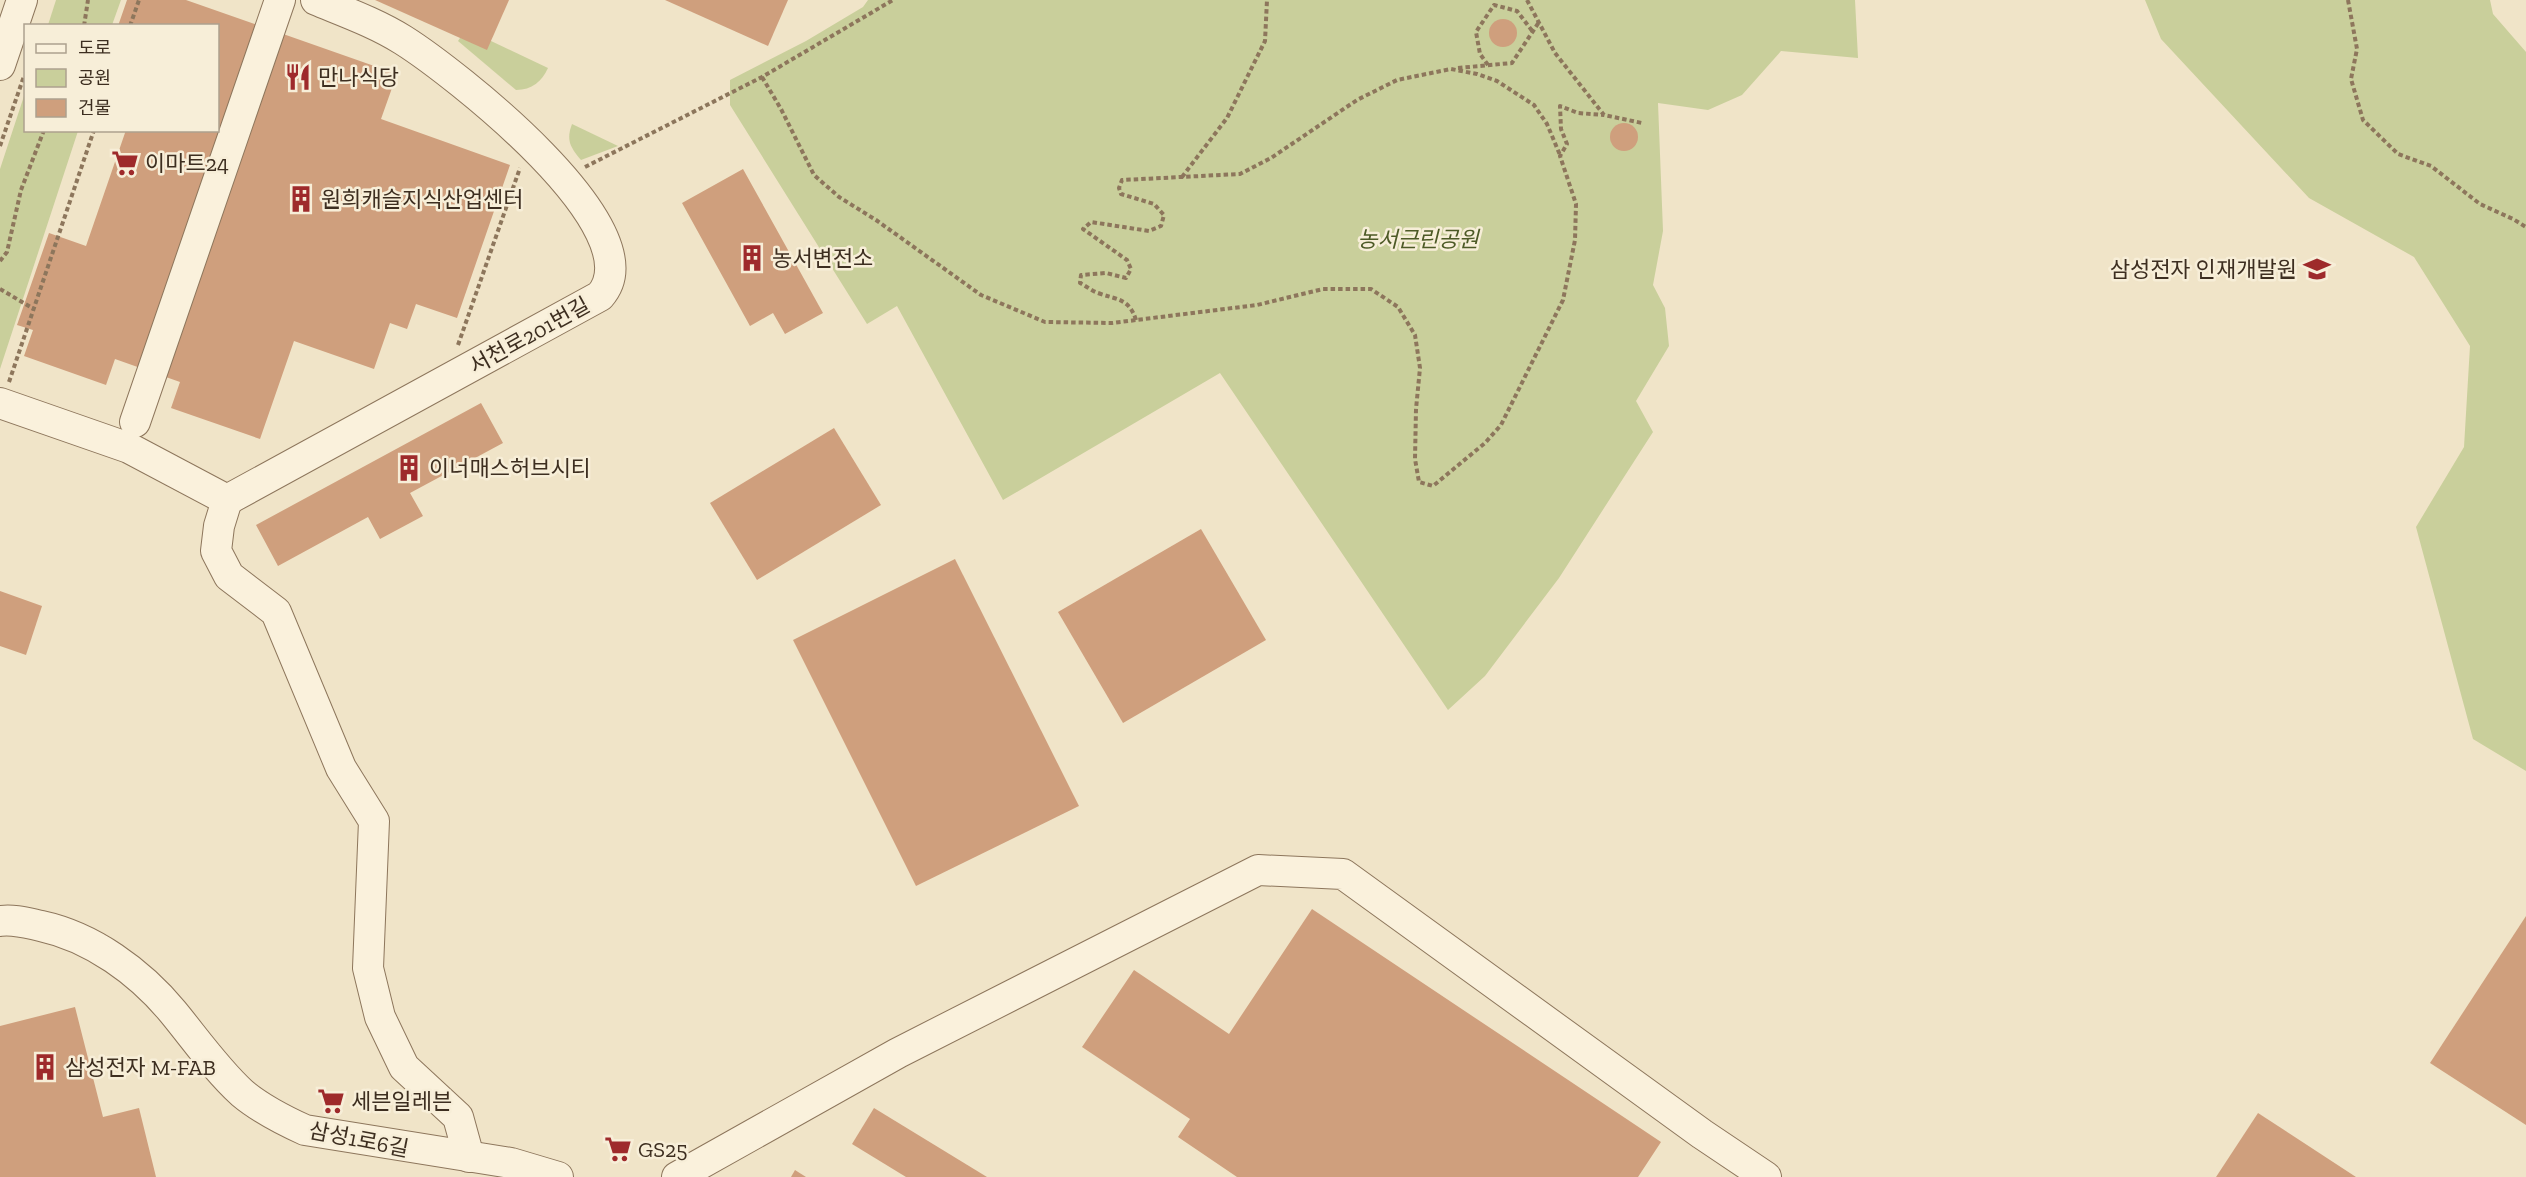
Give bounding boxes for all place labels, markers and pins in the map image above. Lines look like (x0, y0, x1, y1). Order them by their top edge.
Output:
restaurant icon: 만나식당 (283, 62, 313, 92)
place label: 만나식당 (318, 64, 399, 91)
supermarket icon: 이마트24 (110, 148, 140, 178)
place label: 이마트24 (145, 150, 229, 177)
building icon: 원희캐슬지식산업센터 (286, 184, 316, 214)
place label: 원희캐슬지식산업센터 (321, 186, 523, 213)
building icon: 농서변전소 (737, 243, 767, 273)
place label: 농서변전소 (772, 245, 873, 272)
school or university icon: 삼성전자 인재개발원 (2302, 254, 2332, 284)
place label: 삼성전자 인재개발원 (2110, 256, 2297, 283)
building icon: 이너매스허브시티 (394, 453, 424, 483)
place label: 이너매스허브시티 (429, 455, 591, 482)
building icon: 삼성전자 M-FAB (30, 1052, 60, 1082)
place label: 삼성전자 M-FAB (65, 1054, 216, 1081)
supermarket icon: 세븐일레븐 (316, 1086, 346, 1116)
place label: 세븐일레븐 (351, 1088, 452, 1115)
supermarket icon: GS25 (603, 1134, 633, 1164)
place label: GS25 (638, 1136, 688, 1163)

